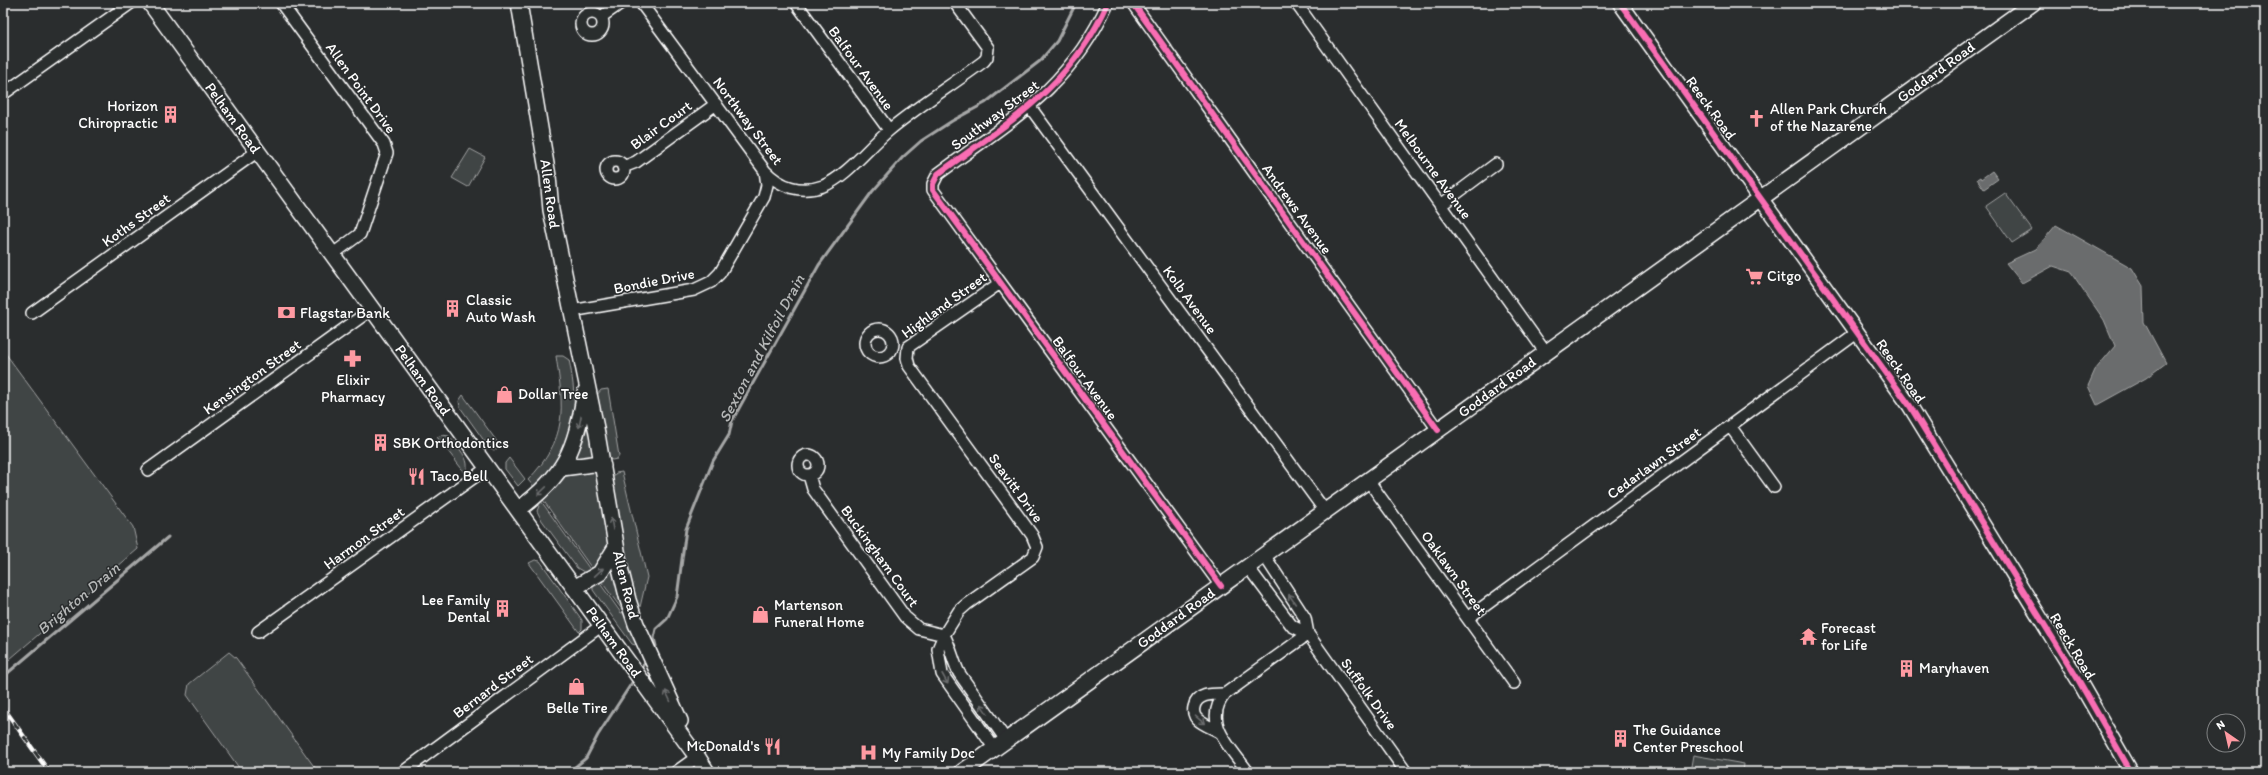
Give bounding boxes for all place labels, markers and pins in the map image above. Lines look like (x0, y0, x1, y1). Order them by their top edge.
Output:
place label: Horizon Chiropractic (78, 97, 158, 132)
place label: Allen Park Church of the Nazarene (1770, 100, 1887, 135)
building icon: Horizon Chiropractic (161, 105, 181, 125)
church icon: Allen Park Church of the Nazarene (1747, 108, 1767, 128)
supermarket icon: Citgo (1744, 266, 1764, 286)
place label: Citgo (1767, 267, 1801, 285)
place label: Classic Auto Wash (466, 291, 536, 326)
building icon: Classic Auto Wash (443, 299, 463, 319)
bank icon: Flagstar Bank (277, 303, 297, 323)
place label: Flagstar Bank (300, 304, 390, 322)
pharmacy icon: Elixir Pharmacy (343, 349, 363, 369)
place label: Elixir Pharmacy (321, 371, 385, 406)
shop icon: Dollar Tree (495, 384, 515, 404)
place label: Dollar Tree (518, 385, 589, 403)
building icon: SBK Orthodontics (370, 433, 390, 453)
place label: SBK Orthodontics (393, 434, 509, 452)
restaurant icon: Taco Bell (407, 466, 427, 486)
place label: Taco Bell (430, 467, 489, 485)
place label: Lee Family Dental (421, 591, 491, 626)
place label: Martenson Funeral Home (774, 596, 864, 631)
building icon: Lee Family Dental (493, 599, 513, 619)
shop icon: Martenson Funeral Home (751, 604, 771, 624)
place label: Forecast for Life (1821, 619, 1876, 654)
temple icon: Forecast for Life (1798, 627, 1818, 647)
building icon: Maryhaven (1896, 658, 1916, 678)
place label: Maryhaven (1919, 659, 1989, 677)
shop icon: Belle Tire (567, 677, 587, 697)
place label: Belle Tire (546, 699, 608, 717)
place label: The Guidance Center Preschool (1633, 721, 1744, 756)
building icon: The Guidance Center Preschool (1610, 729, 1630, 749)
restaurant icon: McDonald's (763, 736, 783, 756)
place label: McDonald's (687, 737, 760, 755)
hospital icon: My Family Doc (859, 743, 879, 763)
place label: My Family Doc (882, 744, 975, 762)

